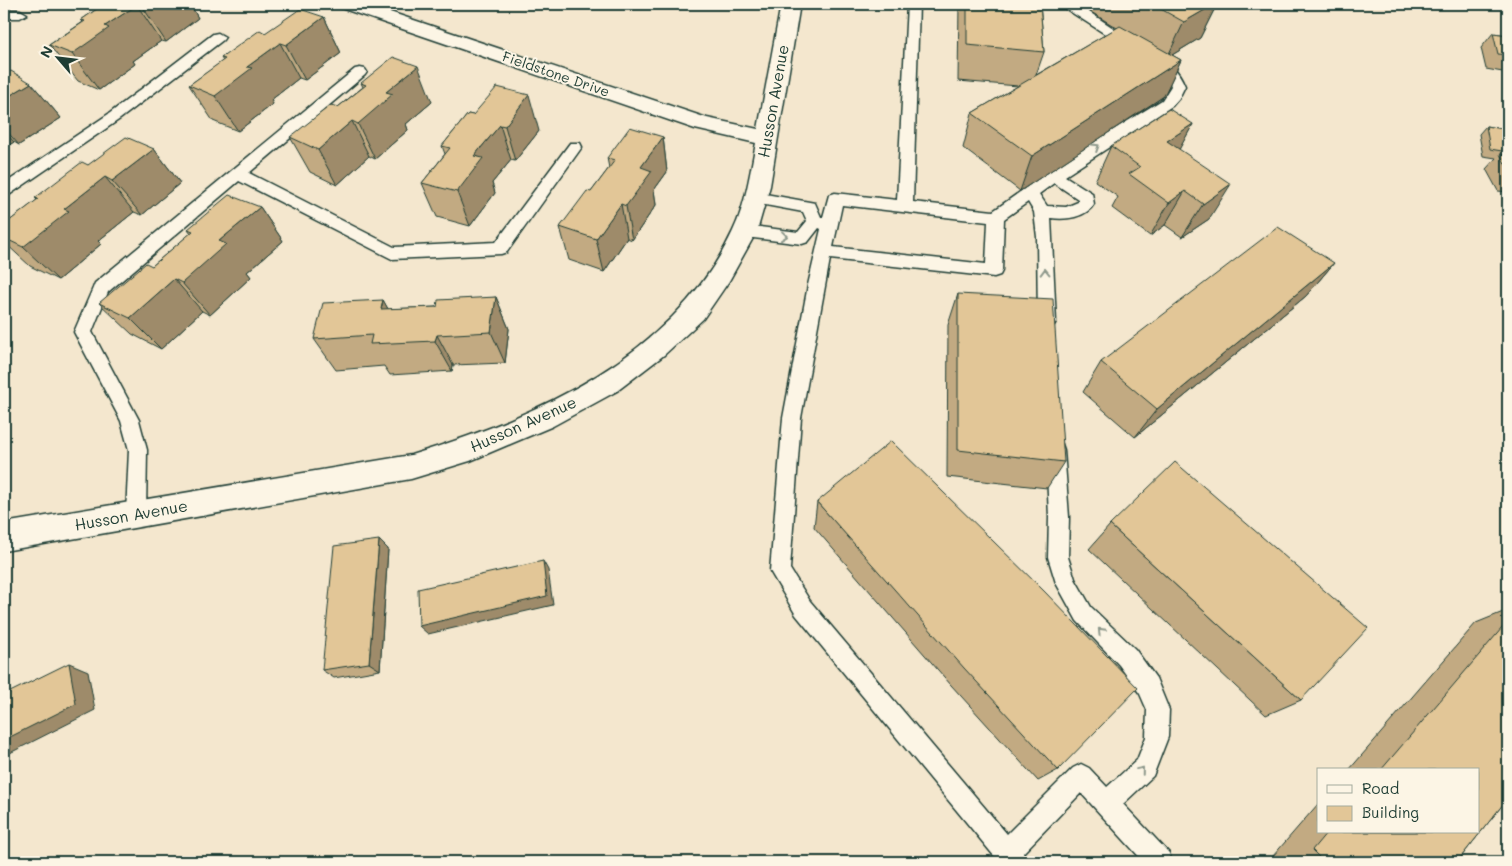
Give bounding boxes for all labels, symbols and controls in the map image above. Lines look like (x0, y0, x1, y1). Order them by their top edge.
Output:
north arrow (32, 32, 82, 82)
text: N (35, 43, 57, 61)
street label: Husson Avenue (752, 43, 793, 159)
street label: Fieldstone Drive (500, 46, 612, 101)
one-way arrow (1090, 144, 1099, 154)
one-way arrow (780, 230, 788, 241)
one-way arrow (1040, 268, 1051, 276)
street label: Husson Avenue (466, 391, 579, 456)
street label: Husson Avenue (73, 494, 189, 535)
one-way arrow (1098, 628, 1107, 637)
one-way arrow (1136, 767, 1145, 776)
legend (1317, 768, 1480, 834)
text: Road (1362, 778, 1399, 798)
text: Building (1362, 802, 1419, 822)

